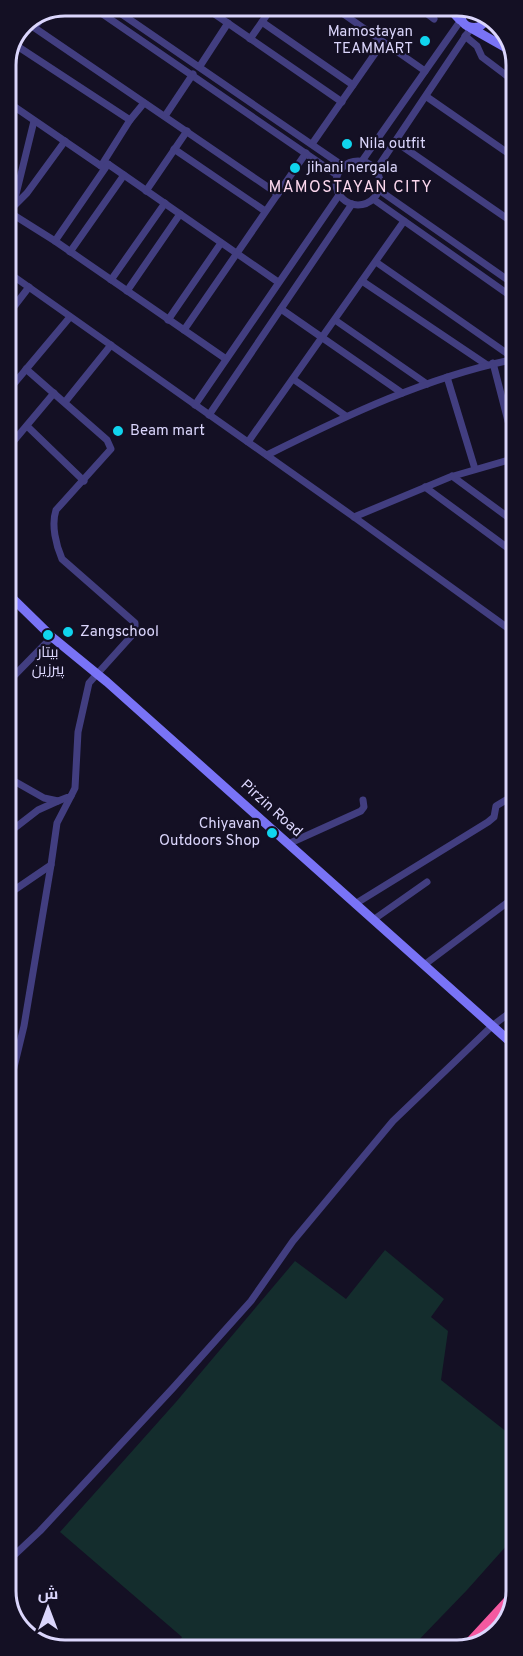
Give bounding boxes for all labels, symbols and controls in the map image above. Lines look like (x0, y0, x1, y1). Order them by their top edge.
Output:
place label: Mamostayan TEAMMART (328, 23, 413, 59)
marker: Mamostayan TEAMMART (418, 34, 432, 48)
place label: Nila outfit (359, 135, 426, 154)
marker: Nila outfit (340, 137, 354, 151)
place label: jihani nergala (306, 159, 398, 178)
marker: jihani nergala (288, 161, 302, 175)
district label: MAMOSTAYAN CITY (269, 178, 433, 198)
place label: Beam mart (130, 422, 205, 441)
marker: Beam mart (111, 424, 125, 438)
place label: Zangschool (80, 623, 159, 642)
marker: Zangschool (61, 625, 75, 639)
marker: بيتار پيرزين (41, 628, 55, 642)
place label: بيتار پيرزين (32, 644, 64, 680)
street label: Pirzin Road (236, 776, 306, 842)
place label: Chiyavan Outdoors Shop (159, 815, 260, 851)
marker: Chiyavan Outdoors Shop (265, 826, 279, 840)
north arrow (18, 1578, 78, 1638)
text: ش (38, 1585, 58, 1605)

